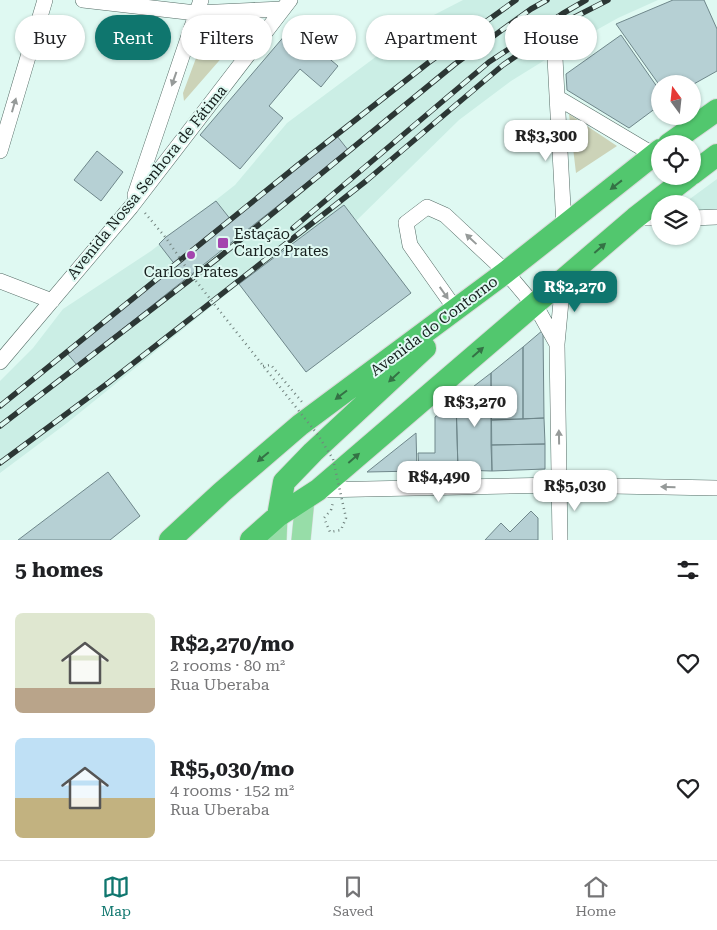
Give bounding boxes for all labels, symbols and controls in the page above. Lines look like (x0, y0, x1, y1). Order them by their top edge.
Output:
chip: Buy (15, 15, 85, 60)
chip: Rent (95, 15, 171, 60)
chip: Filters (181, 15, 272, 60)
chip: New (282, 15, 356, 60)
chip: Apartment (366, 15, 495, 60)
chip: House (505, 15, 597, 60)
one-way arrow (170, 72, 177, 87)
north arrow (651, 75, 701, 125)
map controls (651, 75, 701, 245)
street label: Avenida Nossa Senhora de Fátima (63, 82, 231, 282)
one-way arrow (10, 97, 18, 112)
pin: R$3,300 (500, 120, 592, 162)
text: R$3,300 (515, 126, 577, 145)
button: locate (651, 135, 701, 185)
one-way arrow (609, 179, 622, 190)
button: layers (651, 195, 701, 245)
place label: Estação Carlos Prates (234, 225, 328, 260)
one-way arrow (465, 233, 477, 245)
marker: Estação Carlos Prates (216, 236, 230, 250)
one-way arrow (594, 242, 606, 254)
marker: Carlos Prates (185, 249, 197, 261)
place label: Carlos Prates (144, 263, 238, 281)
pin: R$2,270 (529, 270, 621, 313)
street label: Avenida do Contorno (367, 272, 501, 380)
text: R$2,270 (544, 277, 606, 296)
one-way arrow (439, 286, 449, 300)
one-way arrow (471, 347, 484, 358)
one-way arrow (388, 371, 400, 383)
pin: R$3,270 (429, 386, 521, 428)
one-way arrow (334, 390, 348, 400)
text: R$3,270 (444, 392, 506, 411)
one-way arrow (554, 428, 562, 444)
one-way arrow (257, 451, 270, 462)
one-way arrow (348, 453, 361, 464)
pin: R$4,490 (393, 460, 485, 503)
text: R$4,490 (408, 467, 470, 486)
pin: R$5,030 (529, 470, 621, 512)
text: R$5,030 (544, 476, 606, 495)
one-way arrow (660, 483, 676, 491)
icon: filters (674, 556, 702, 584)
text: 5 homes (15, 558, 103, 582)
text: R$2,270/mo (170, 632, 294, 656)
icon: home (55, 633, 115, 693)
icon: heart (674, 649, 702, 677)
text: 2 rooms · 80 m² (170, 656, 285, 675)
text: Rua Uberaba (170, 675, 269, 694)
text: R$5,030/mo (170, 757, 294, 781)
icon: home (55, 758, 115, 818)
icon: heart (674, 774, 702, 802)
text: 4 rooms · 152 m² (170, 781, 294, 800)
text: Rua Uberaba (170, 800, 269, 819)
tab: Map (101, 873, 131, 919)
tab: Saved (333, 873, 373, 919)
tab: Home (575, 873, 616, 919)

